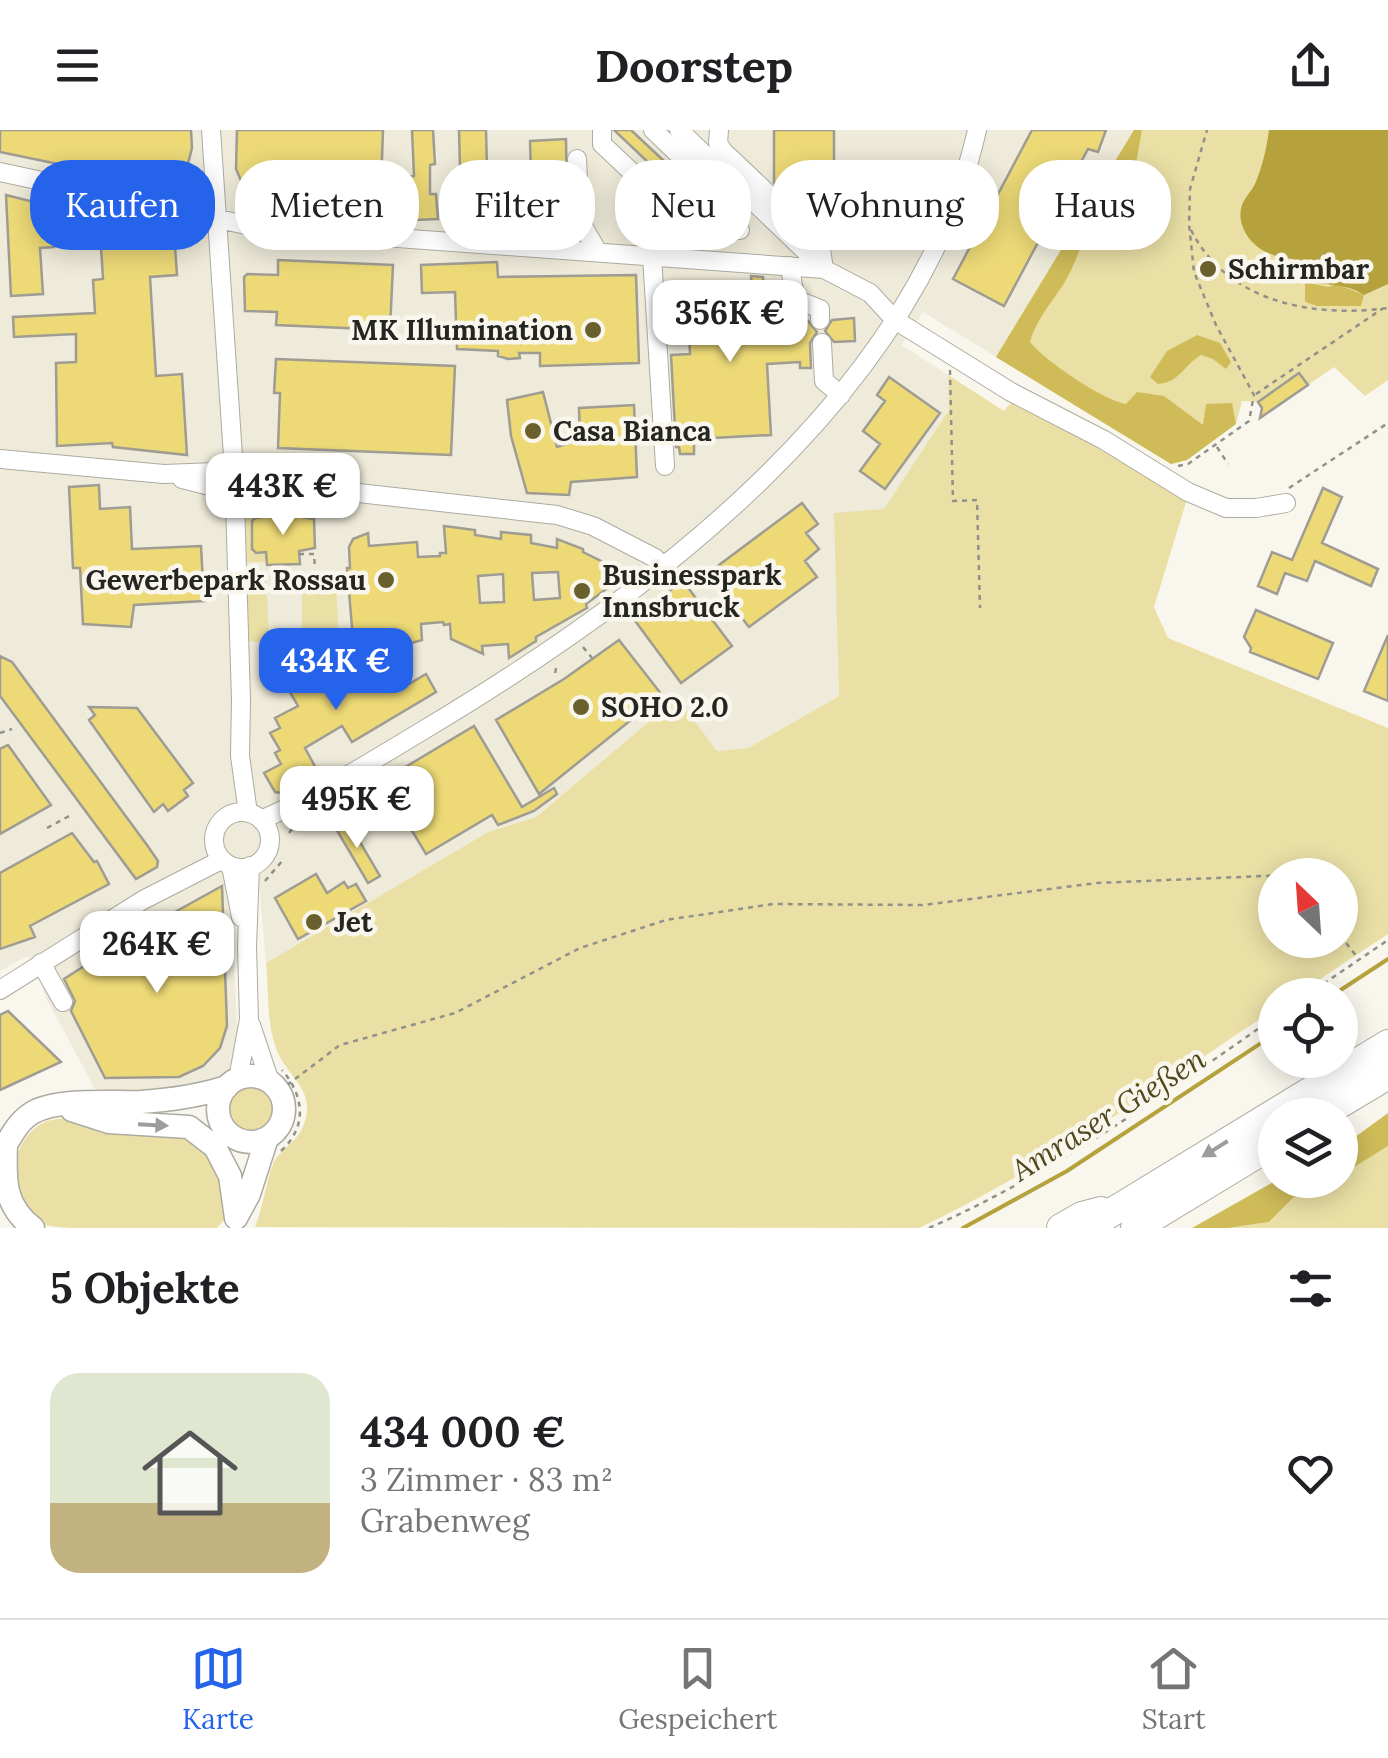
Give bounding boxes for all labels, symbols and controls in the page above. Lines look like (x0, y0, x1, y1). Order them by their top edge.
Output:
text: Doorstep (595, 37, 793, 94)
icon: menu (50, 38, 105, 93)
icon: share (1283, 38, 1338, 93)
chip: Kaufen (30, 160, 215, 250)
chip: Mieten (235, 160, 419, 250)
chip: Filter (439, 160, 595, 250)
chip: Neu (615, 160, 751, 250)
chip: Wohnung (771, 160, 999, 250)
chip: Haus (1019, 160, 1171, 250)
place label: Schirmbar (1228, 251, 1370, 287)
marker: Schirmbar (1197, 258, 1219, 280)
pin: 356K € (649, 280, 811, 365)
text: 356K € (675, 292, 785, 333)
place label: MK Illumination (351, 312, 573, 348)
marker: MK Illumination (582, 319, 604, 341)
place label: Casa Bianca (553, 413, 712, 449)
marker: Casa Bianca (522, 420, 544, 442)
pin: 443K € (202, 453, 364, 538)
text: 443K € (228, 465, 338, 506)
place label: Businesspark Innsbruck (602, 557, 782, 625)
place label: Gewerbepark Rossau (86, 562, 366, 598)
marker: Gewerbepark Rossau (375, 569, 397, 591)
marker: Businesspark Innsbruck (571, 580, 593, 602)
pin: 434K € (255, 628, 417, 713)
text: 434K € (281, 640, 391, 681)
place label: SOHO 2.0 (601, 689, 729, 725)
marker: SOHO 2.0 (570, 696, 592, 718)
pin: 495K € (276, 766, 438, 851)
text: 495K € (302, 778, 412, 819)
north arrow (1258, 858, 1358, 958)
map controls (1258, 858, 1358, 1198)
place label: Jet (334, 904, 373, 940)
pin: 264K € (76, 911, 238, 996)
marker: Jet (303, 911, 325, 933)
text: 264K € (102, 923, 212, 964)
button: locate (1258, 978, 1358, 1078)
water label: Amraser Gießen (1003, 1039, 1213, 1190)
button: layers (1258, 1098, 1358, 1198)
one-way arrow (137, 1117, 169, 1133)
one-way arrow (1201, 1139, 1228, 1158)
text: 5 Objekte (50, 1261, 240, 1315)
icon: filters (1283, 1261, 1338, 1316)
text: 434 000 € (360, 1405, 566, 1459)
icon: home (130, 1413, 250, 1533)
icon: heart (1283, 1446, 1338, 1501)
text: 3 Zimmer · 83 m² (360, 1459, 613, 1500)
text: Grabenweg (360, 1500, 530, 1541)
tab: Karte (182, 1641, 254, 1737)
tab: Gespeichert (618, 1641, 777, 1737)
tab: Start (1142, 1641, 1206, 1737)

